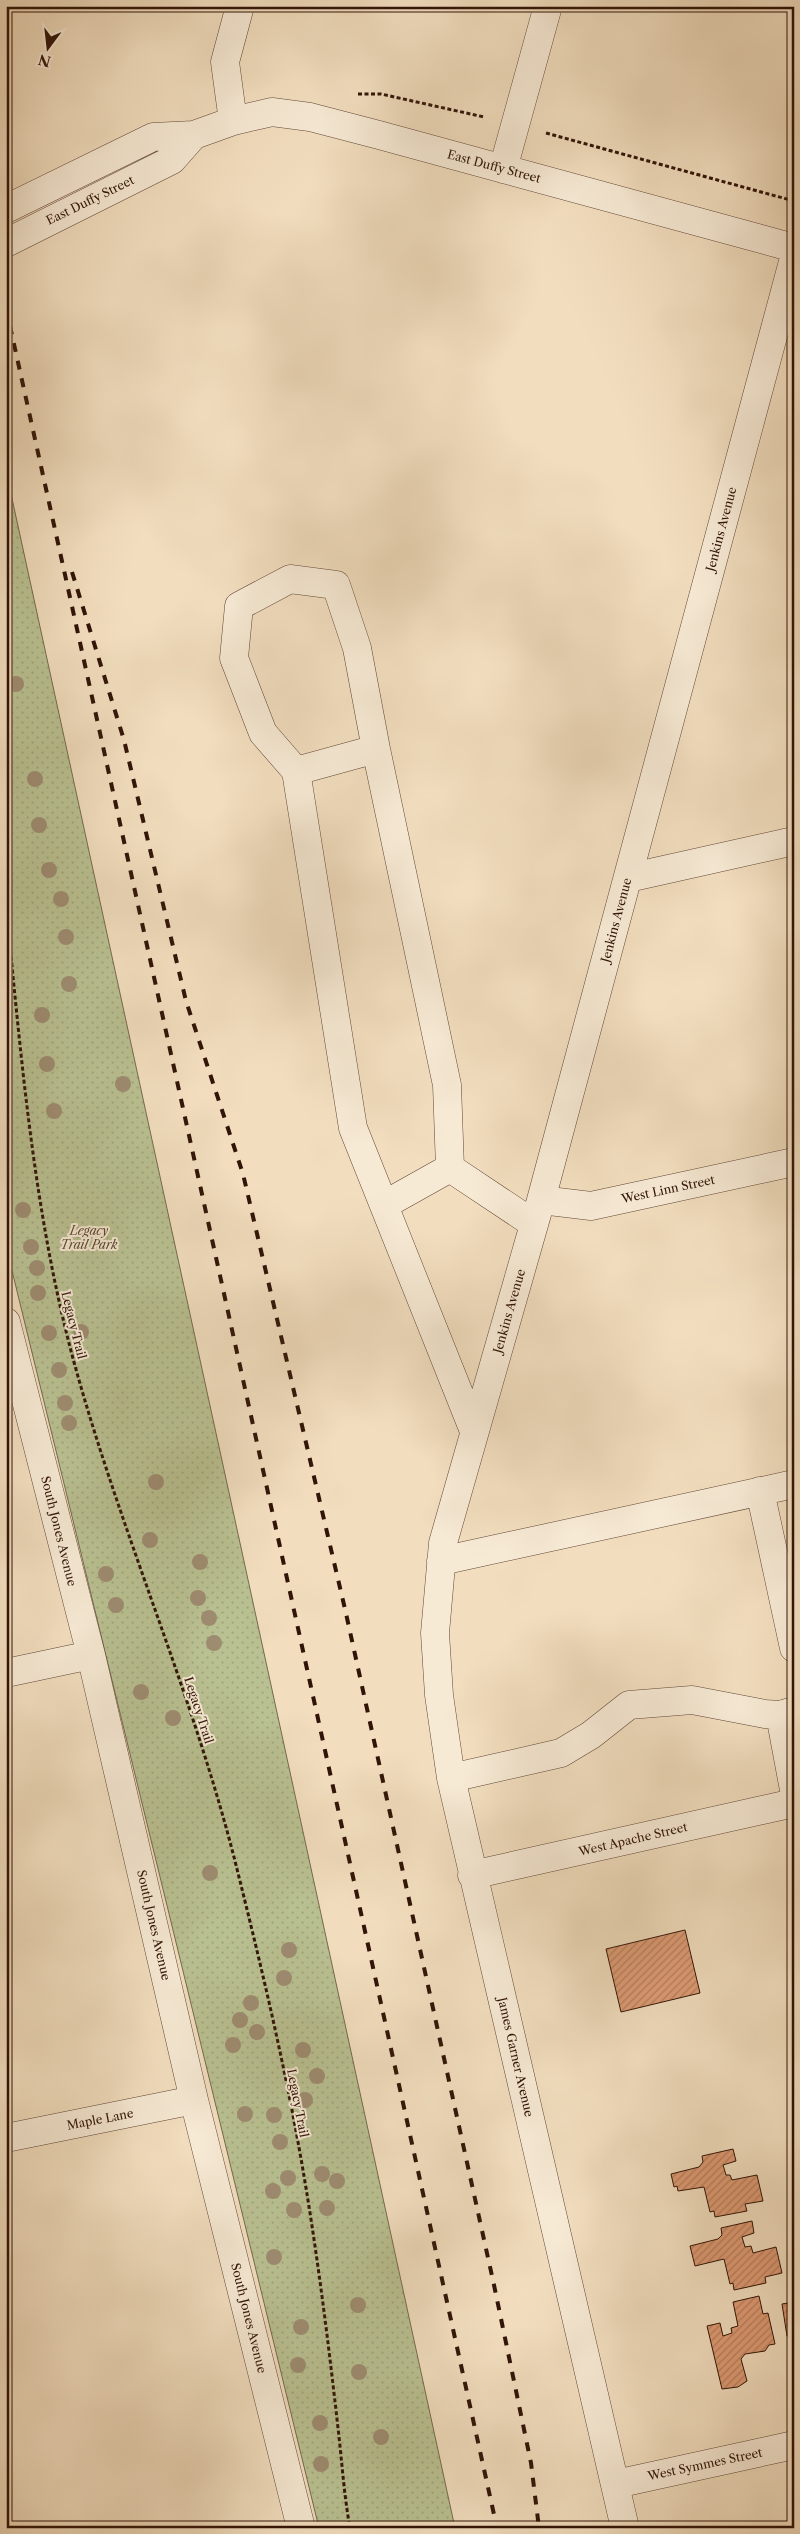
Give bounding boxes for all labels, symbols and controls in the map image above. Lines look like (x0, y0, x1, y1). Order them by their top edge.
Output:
north arrow (22, 22, 72, 72)
text: N (36, 50, 53, 71)
street label: East Duffy Street (446, 146, 543, 186)
street label: East Duffy Street (44, 172, 137, 228)
street label: Jenkins Avenue (702, 485, 740, 575)
street label: Jenkins Avenue (597, 876, 635, 966)
street label: West Linn Street (619, 1172, 717, 1206)
park label: Legacy Trail Park (61, 1223, 118, 1252)
street label: Jenkins Avenue (489, 1267, 528, 1357)
street label: Legacy Trail (58, 1290, 90, 1361)
street label: South Jones Avenue (38, 1474, 80, 1588)
street label: Legacy Trail (181, 1675, 217, 1746)
street label: West Apache Street (576, 1819, 690, 1859)
street label: South Jones Avenue (134, 1868, 174, 1982)
street label: James Garner Avenue (494, 1994, 537, 2118)
street label: Legacy Trail (284, 2068, 312, 2139)
street label: Maple Lane (65, 2105, 135, 2133)
street label: South Jones Avenue (228, 2261, 270, 2375)
street label: West Symmes Street (645, 2444, 764, 2484)

